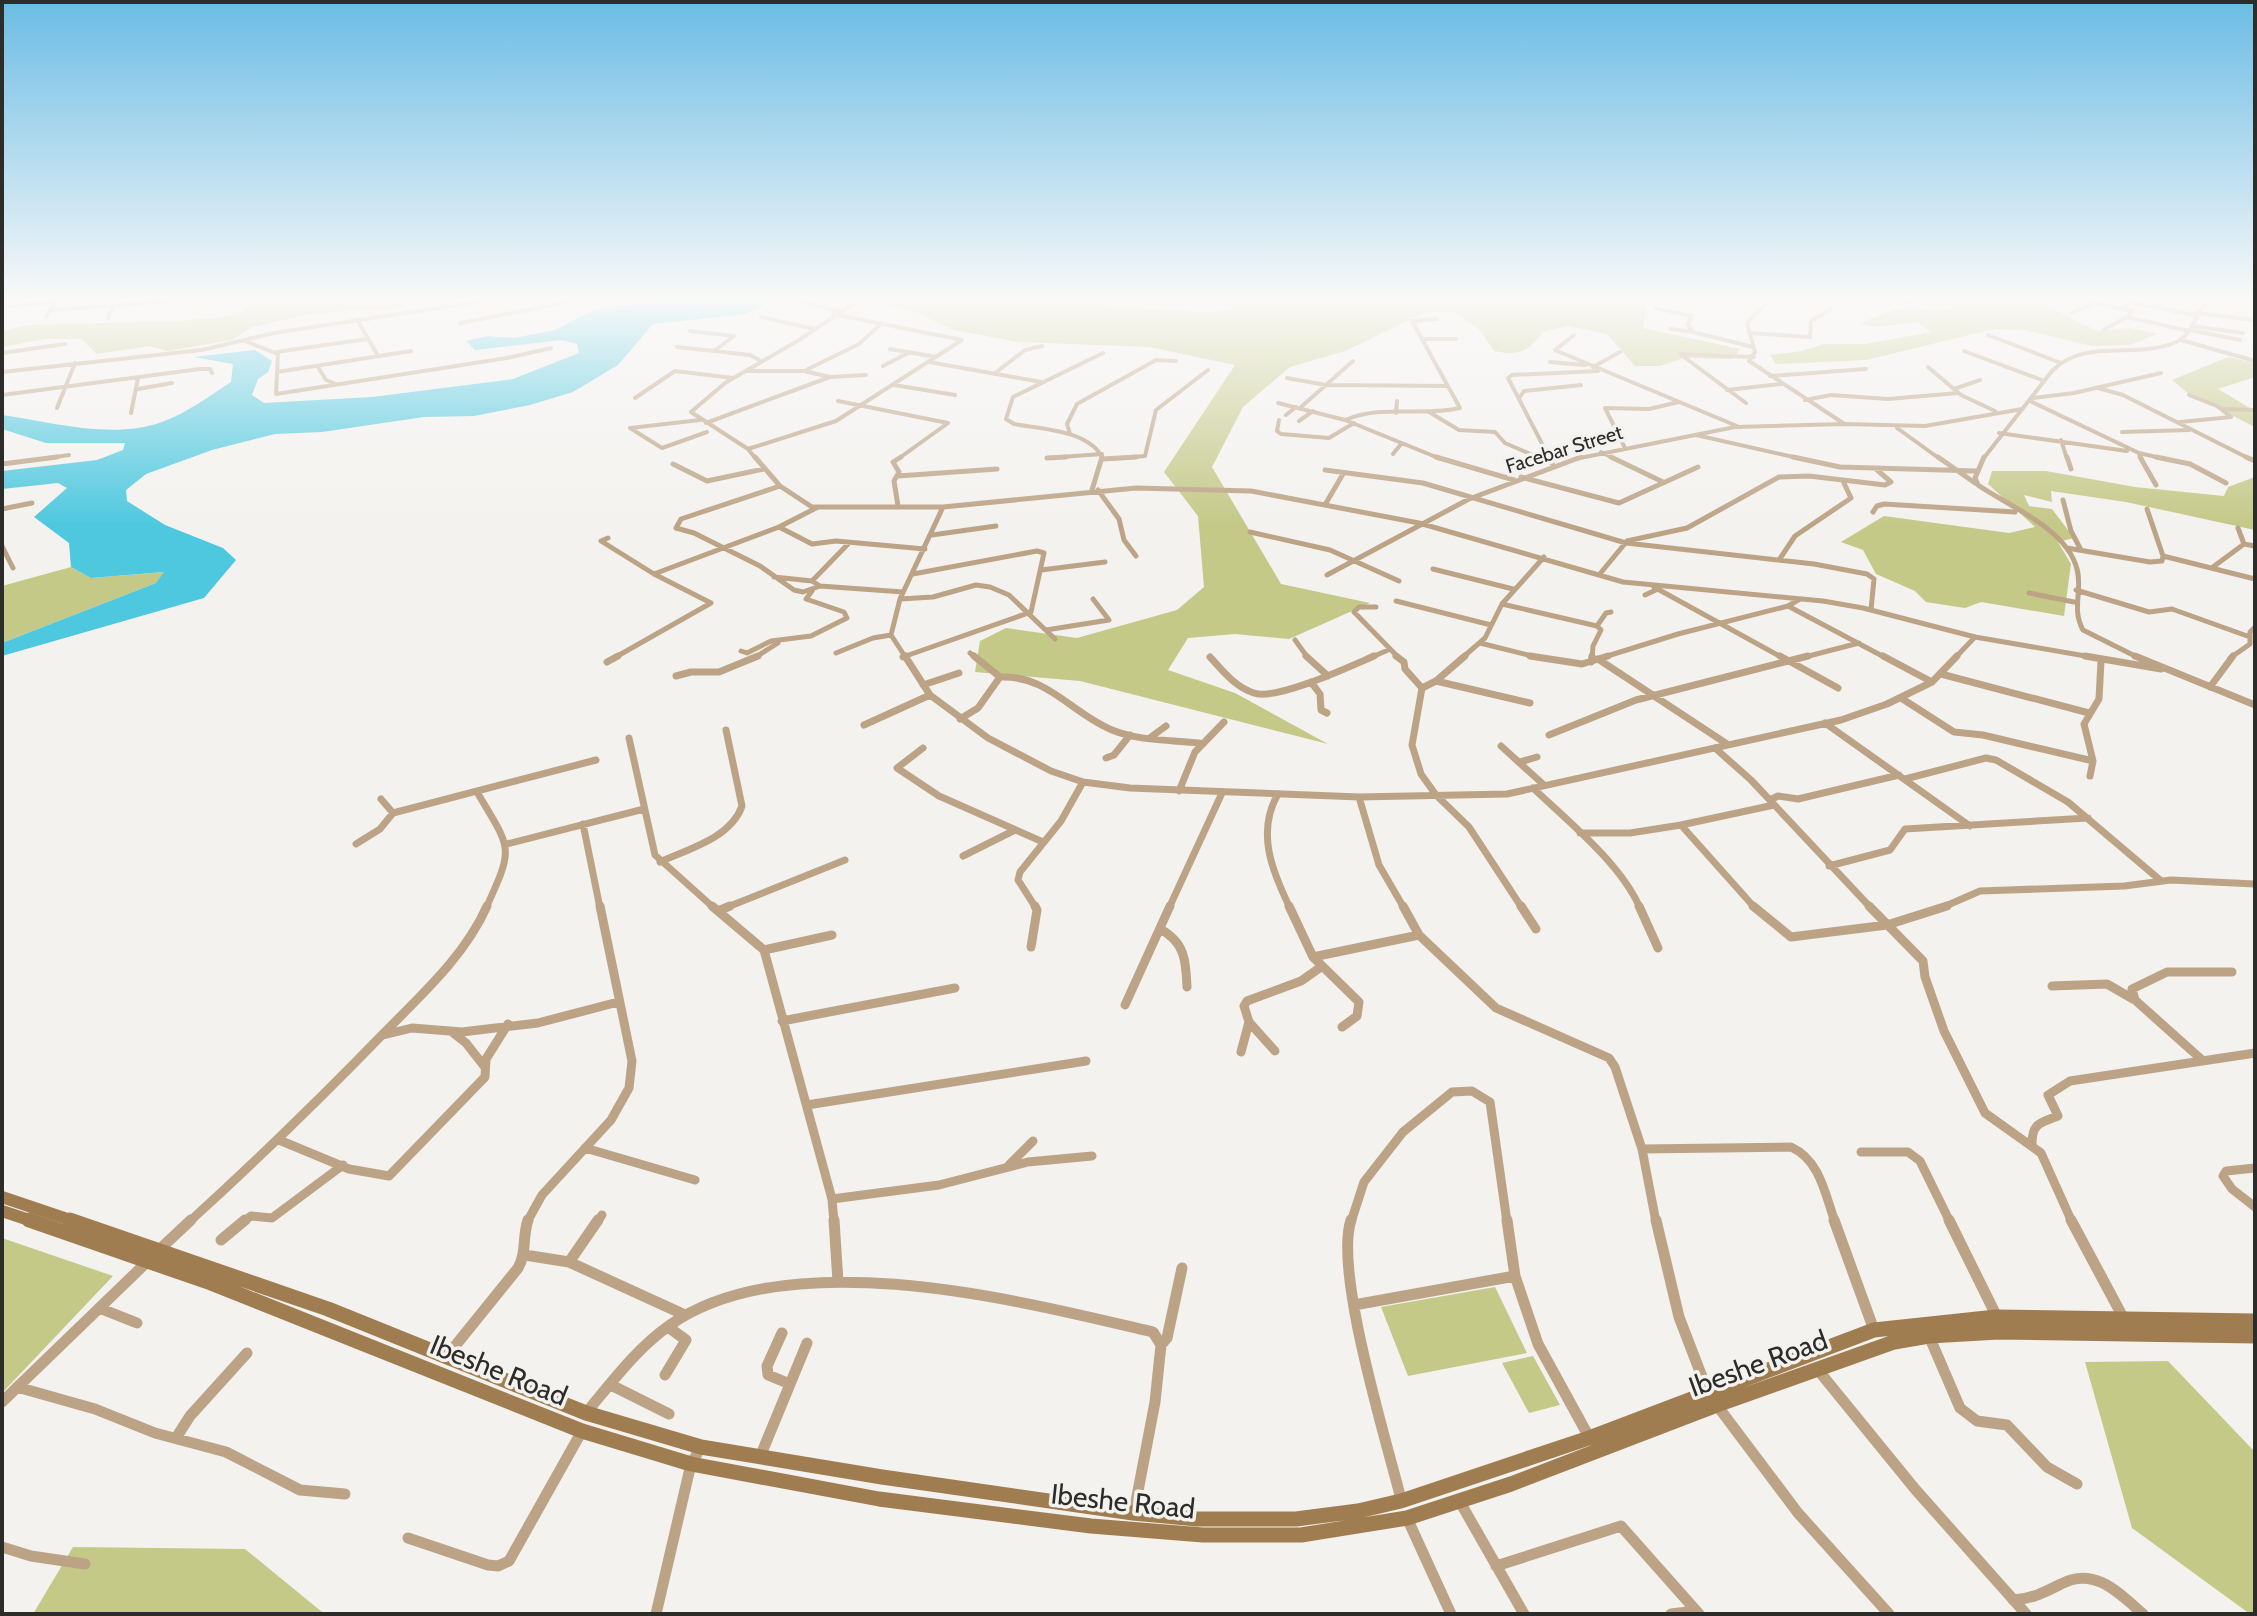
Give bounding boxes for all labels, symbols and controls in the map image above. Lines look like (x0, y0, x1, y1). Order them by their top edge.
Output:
street label: Facebar Street (1503, 420, 1626, 478)
street label: Ibeshe Road (1684, 1322, 1832, 1404)
street label: Ibeshe Road (425, 1327, 573, 1413)
street label: Ibeshe Road (1049, 1477, 1197, 1525)

